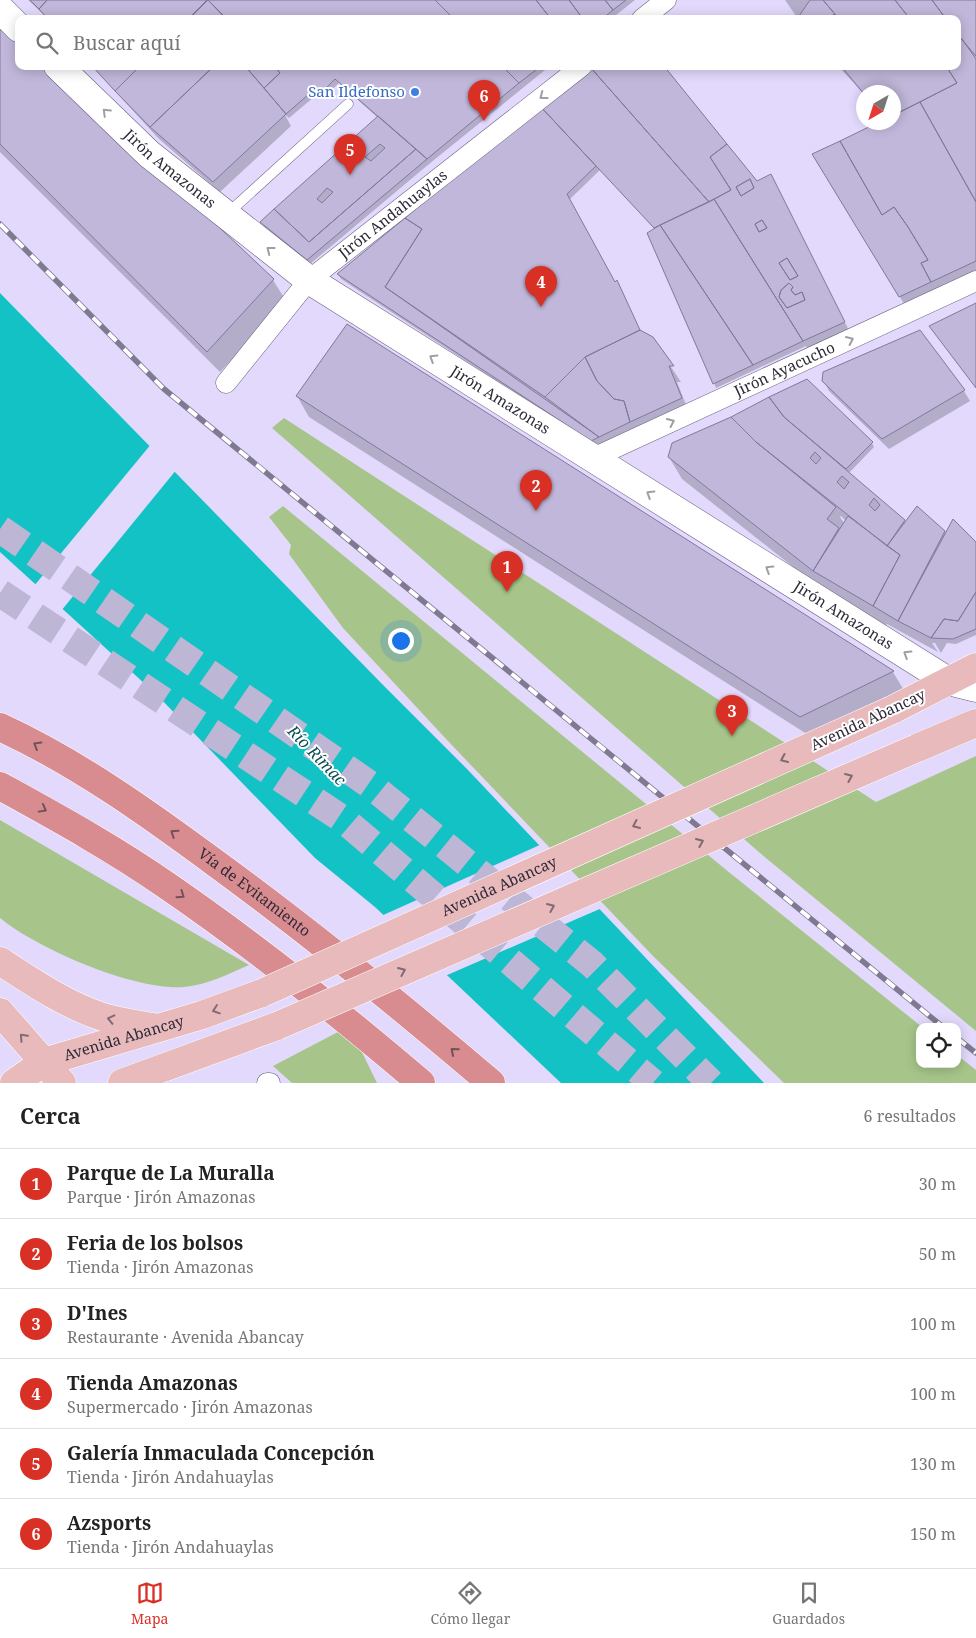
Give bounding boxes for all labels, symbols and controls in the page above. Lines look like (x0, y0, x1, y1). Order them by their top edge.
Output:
search box (15, 15, 961, 70)
icon: search (33, 29, 61, 57)
text: Buscar aquí (73, 30, 181, 56)
pin: 6 (468, 80, 500, 121)
place label: San Ildefonso (308, 81, 405, 101)
north arrow (856, 85, 901, 130)
marker: San Ildefonso (409, 86, 421, 98)
one-way arrow (540, 91, 549, 99)
one-way arrow (102, 109, 111, 118)
street label: Jirón Amazonas (119, 123, 221, 212)
pin: 5 (334, 134, 366, 175)
street label: Jirón Andahuaylas (333, 164, 451, 263)
one-way arrow (267, 247, 276, 256)
pin: 4 (525, 266, 557, 307)
one-way arrow (845, 335, 854, 346)
street label: Jirón Ayacucho (730, 337, 838, 401)
one-way arrow (429, 354, 438, 364)
street label: Jirón Amazonas (446, 360, 555, 438)
one-way arrow (666, 418, 675, 428)
pin: 2 (520, 470, 552, 511)
one-way arrow (647, 491, 656, 501)
pin: 1 (491, 551, 523, 592)
one-way arrow (766, 565, 775, 575)
street label: Jirón Amazonas (789, 575, 898, 653)
your location (388, 628, 414, 654)
one-way arrow (904, 651, 913, 661)
street label: Avenida Abancay (807, 684, 929, 754)
pin: 3 (716, 695, 748, 736)
water label: Río Rímac (282, 719, 351, 790)
one-way arrow (33, 742, 42, 752)
one-way arrow (780, 752, 789, 763)
one-way arrow (844, 773, 853, 784)
one-way arrow (37, 803, 46, 813)
one-way arrow (632, 819, 641, 830)
one-way arrow (170, 830, 179, 839)
one-way arrow (695, 838, 704, 848)
street label: Vía de Evitamiento (195, 843, 315, 941)
street label: Avenida Abancay (438, 851, 560, 920)
one-way arrow (175, 889, 185, 898)
one-way arrow (546, 902, 555, 913)
one-way arrow (397, 967, 406, 978)
one-way arrow (212, 1004, 221, 1014)
street label: Avenida Abancay (61, 1010, 187, 1065)
one-way arrow (107, 1014, 116, 1025)
map controls (916, 1023, 961, 1068)
button: locate (916, 1023, 961, 1068)
one-way arrow (20, 1033, 29, 1042)
one-way arrow (450, 1048, 459, 1057)
text: Cerca (20, 1102, 81, 1130)
text: 6 resultados (864, 1105, 956, 1127)
text: Parque de La Muralla (67, 1160, 275, 1186)
text: 1 (31, 1173, 41, 1195)
text: 30 m (919, 1173, 956, 1195)
text: Parque · Jirón Amazonas (67, 1186, 256, 1208)
text: Feria de los bolsos (67, 1230, 243, 1256)
text: 2 (31, 1243, 41, 1265)
text: 50 m (919, 1243, 956, 1265)
text: Tienda · Jirón Amazonas (67, 1256, 253, 1278)
text: D'Ines (67, 1300, 127, 1326)
text: 3 (31, 1313, 41, 1335)
text: 100 m (910, 1313, 956, 1335)
text: Restaurante · Avenida Abancay (67, 1326, 304, 1348)
text: Tienda Amazonas (67, 1370, 238, 1396)
text: 4 (31, 1383, 41, 1405)
text: 100 m (910, 1383, 956, 1405)
text: Supermercado · Jirón Amazonas (67, 1396, 313, 1418)
text: Galería Inmaculada Concepción (67, 1440, 375, 1466)
text: 5 (31, 1453, 41, 1475)
text: 130 m (910, 1453, 956, 1475)
text: Tienda · Jirón Andahuaylas (67, 1466, 274, 1488)
text: Azsports (67, 1510, 151, 1536)
text: 6 (31, 1523, 41, 1545)
text: 150 m (910, 1523, 956, 1545)
text: Tienda · Jirón Andahuaylas (67, 1536, 274, 1558)
tab: Mapa (131, 1579, 168, 1628)
tab: Cómo llegar (430, 1579, 510, 1628)
tab: Guardados (772, 1579, 845, 1628)

